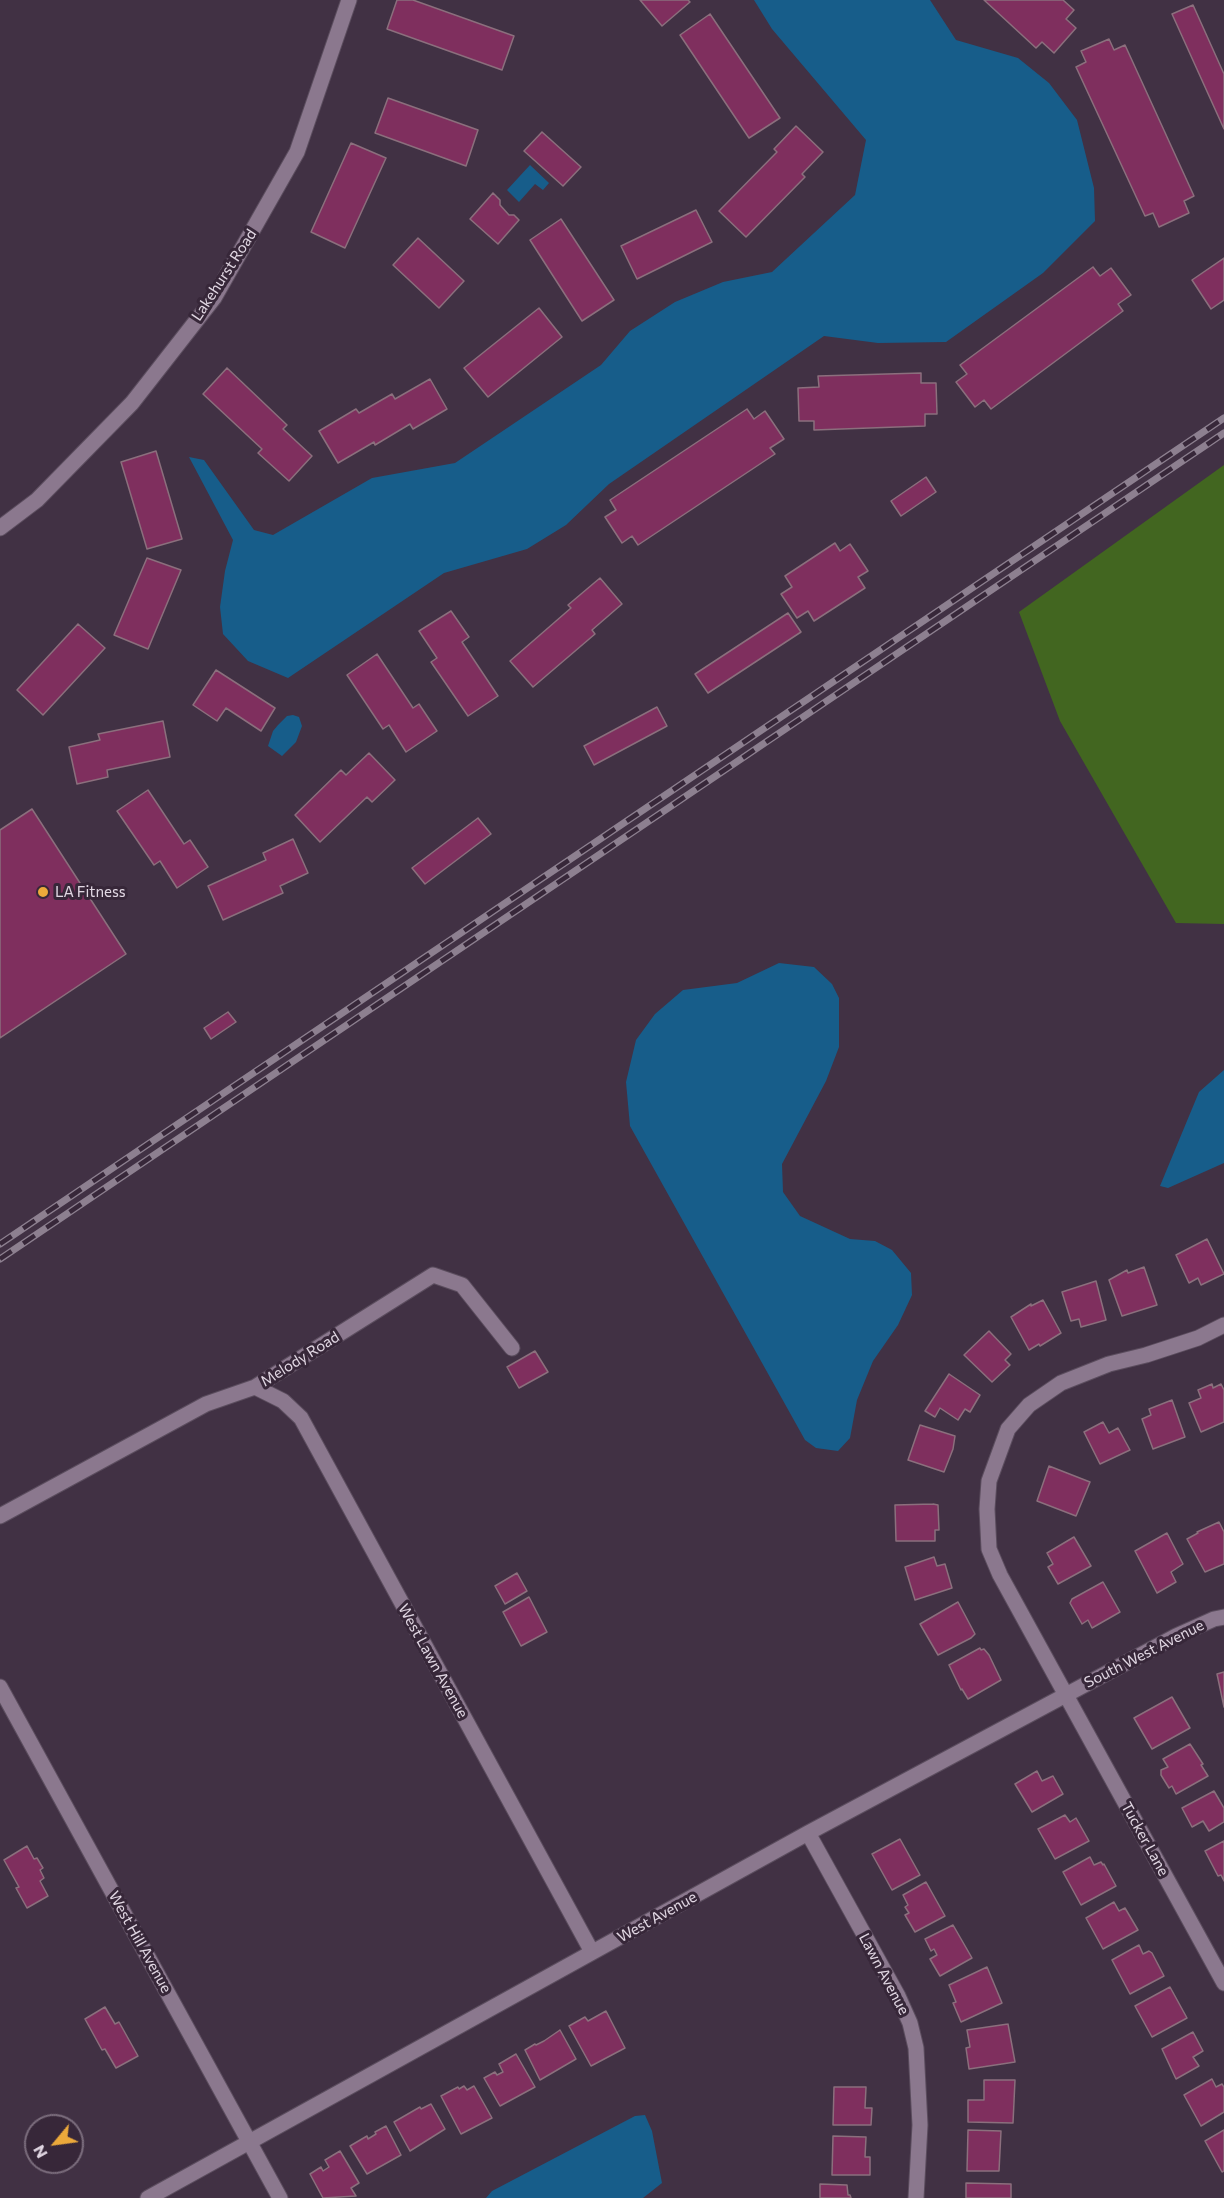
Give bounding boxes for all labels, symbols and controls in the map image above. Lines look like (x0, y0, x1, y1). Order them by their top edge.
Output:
street label: Lakehurst Road (188, 226, 260, 324)
place label: LA Fitness (55, 883, 126, 901)
marker: LA Fitness (36, 885, 50, 899)
street label: Melody Road (257, 1328, 343, 1390)
street label: West Lawn Avenue (394, 1601, 472, 1721)
street label: South West Avenue (1081, 1616, 1207, 1692)
street label: Tucker Lane (1117, 1799, 1173, 1879)
street label: West Hill Avenue (105, 1888, 175, 1996)
street label: West Avenue (614, 1888, 700, 1946)
street label: Lawn Avenue (855, 1930, 913, 2018)
north arrow (24, 2114, 84, 2174)
text: N (28, 2142, 51, 2162)

